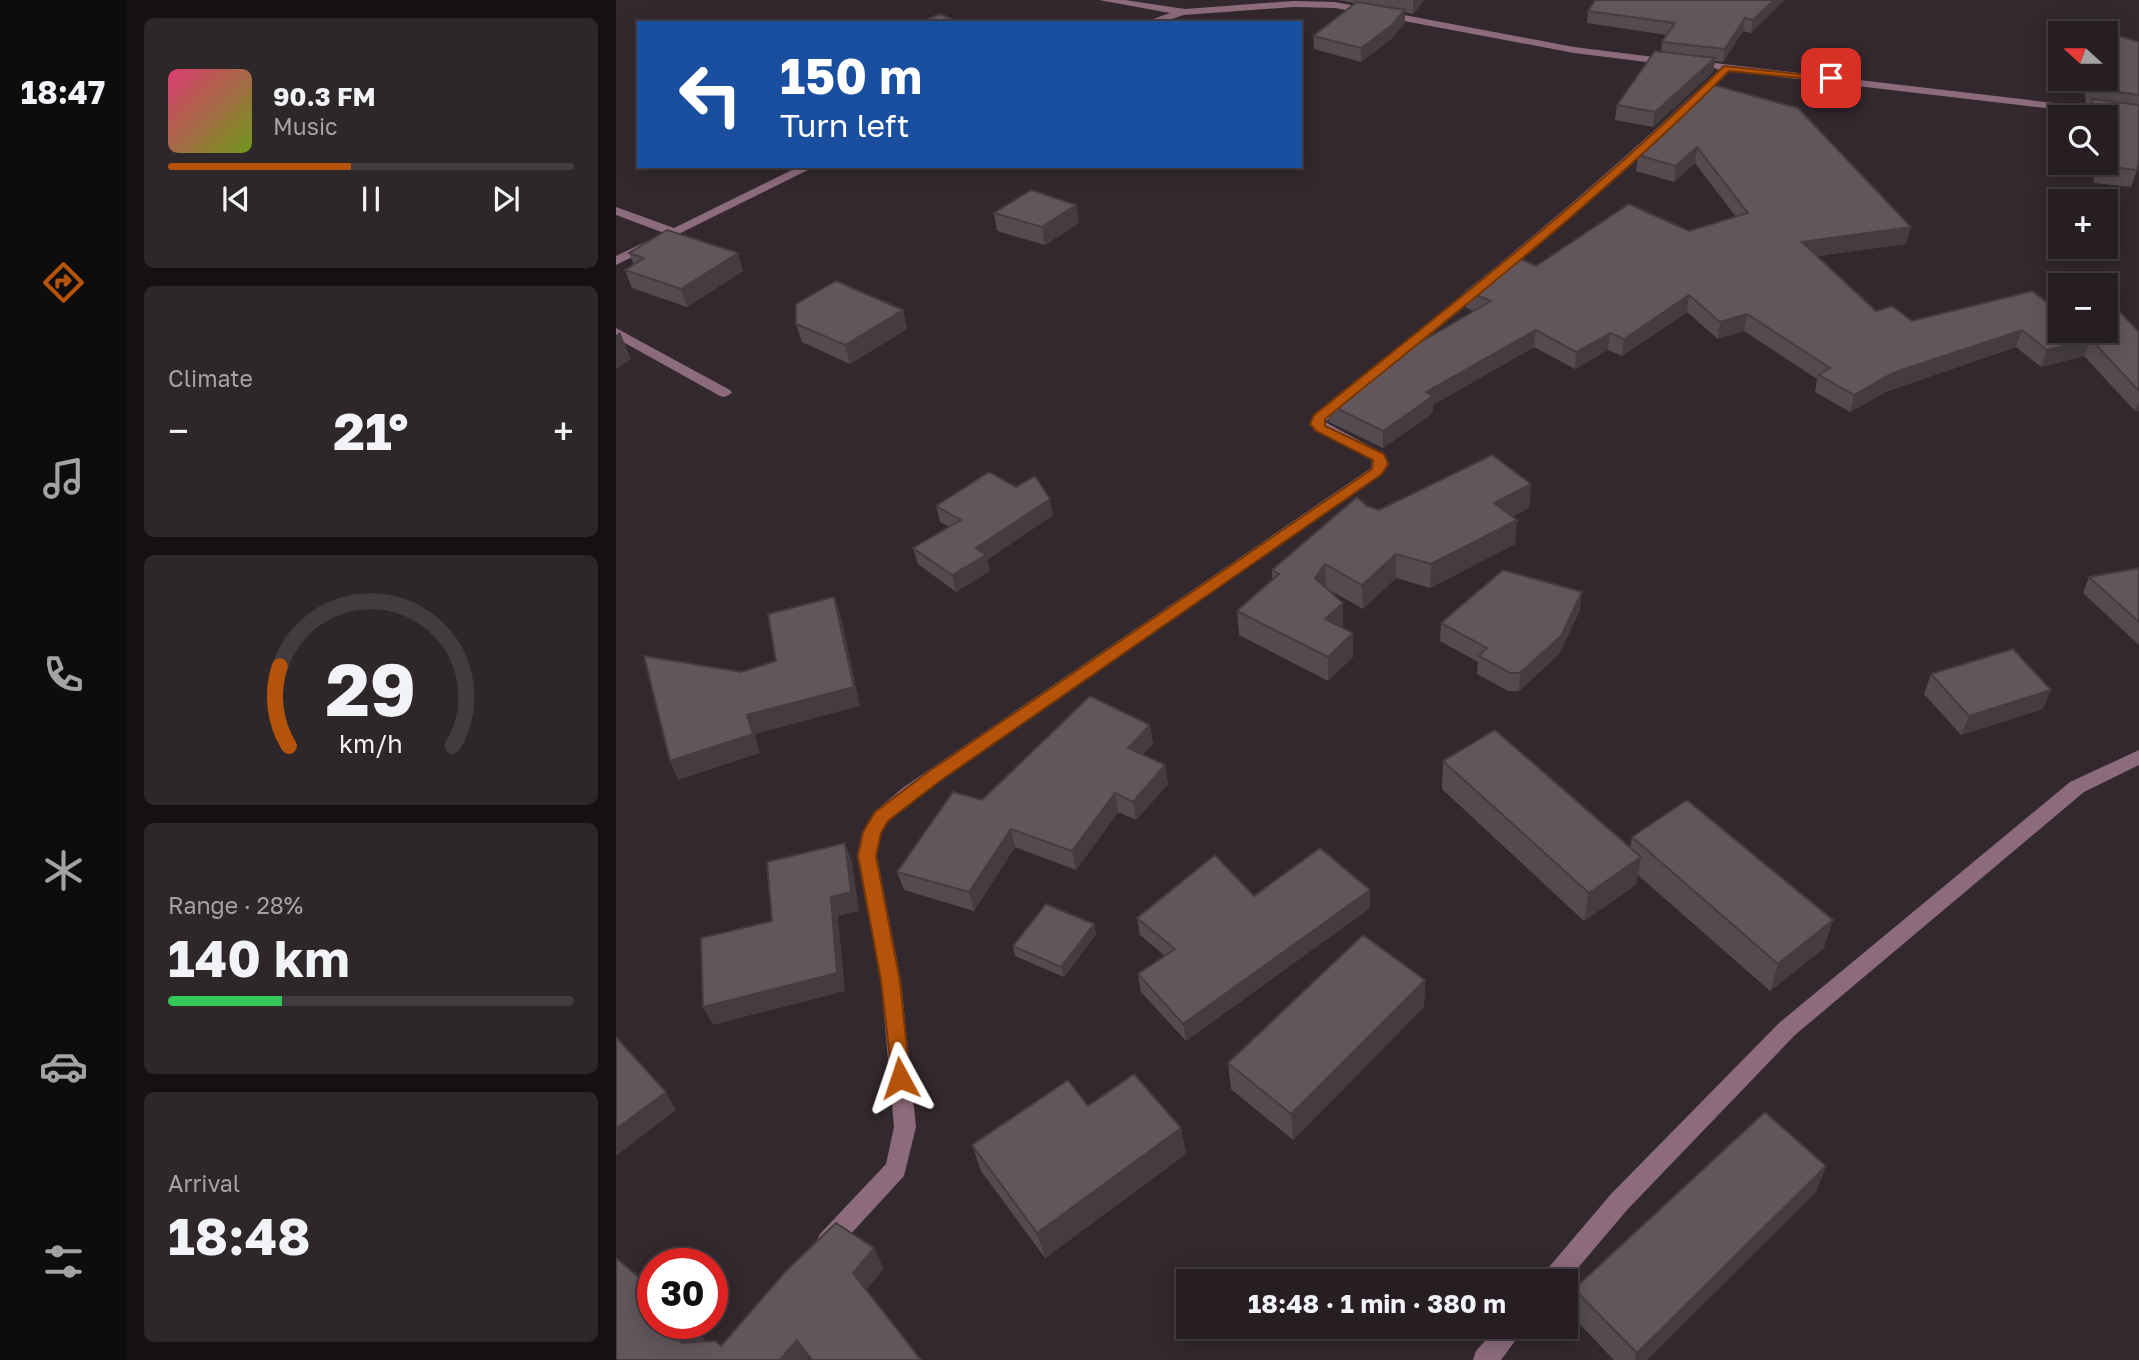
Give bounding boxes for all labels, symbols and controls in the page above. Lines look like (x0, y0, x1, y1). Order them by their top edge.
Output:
north arrow (2048, 21, 2118, 91)
map controls (2048, 21, 2118, 343)
text: 150 m (780, 46, 922, 105)
pin (1801, 48, 1861, 108)
icon: left (665, 49, 756, 140)
icon: arrive (1812, 59, 1850, 97)
text: 18:47 (21, 73, 105, 111)
text: 90.3 FM (273, 81, 376, 112)
button: search (2048, 105, 2118, 175)
text: Turn left (780, 106, 909, 144)
text: Music (273, 112, 338, 140)
icon: previous (217, 180, 255, 218)
icon: pause (352, 180, 390, 218)
icon: next (487, 180, 525, 218)
button: + (2048, 189, 2118, 259)
icon: directions (39, 258, 88, 307)
button: − (2048, 273, 2118, 343)
text: Climate (168, 364, 253, 392)
text: 21° (333, 399, 409, 461)
text: − (168, 408, 189, 453)
text: + (553, 408, 574, 453)
icon: music (39, 454, 88, 503)
text: 29 (326, 645, 416, 732)
icon: phone (39, 650, 88, 699)
text: km/h (339, 728, 403, 759)
icon: climate (39, 846, 88, 895)
text: Range · 28% (168, 891, 303, 919)
text: 140 km (168, 926, 350, 988)
position arrow (863, 1041, 937, 1115)
icon: car (39, 1042, 88, 1091)
text: Arrival (168, 1169, 240, 1197)
text: 18:48 (168, 1204, 310, 1266)
icon: filters (39, 1237, 88, 1286)
speed limit sign: 30 (637, 1248, 728, 1339)
text: 18:48 · 1 min · 380 m (1248, 1288, 1506, 1319)

